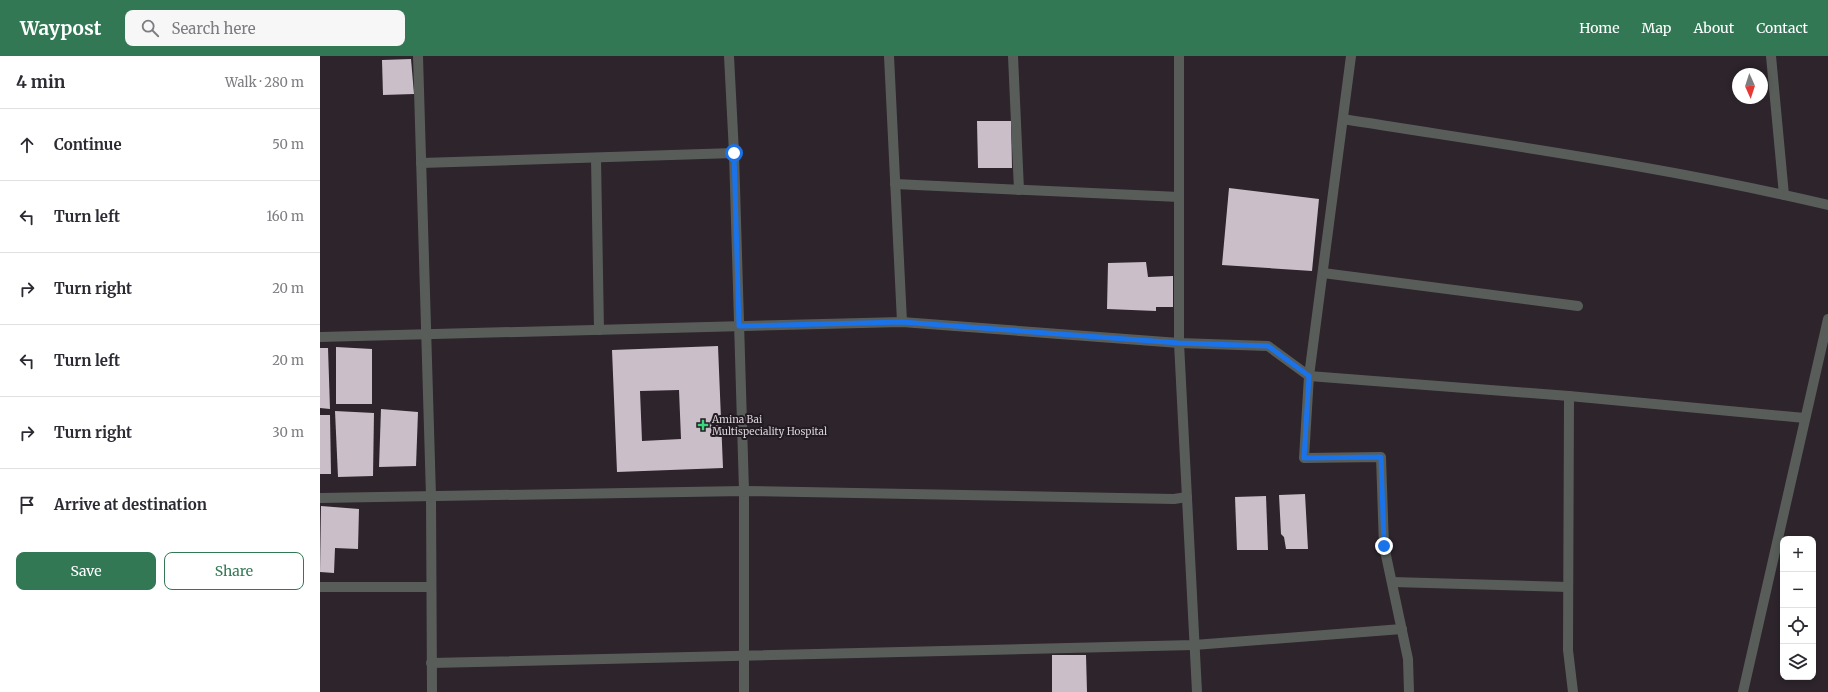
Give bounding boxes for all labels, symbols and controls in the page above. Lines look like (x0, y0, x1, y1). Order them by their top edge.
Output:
search box (125, 10, 405, 46)
text: Waypost (20, 16, 101, 40)
icon: search (139, 17, 161, 39)
text: Search here (171, 19, 255, 38)
text: Home (1579, 19, 1620, 37)
text: Map (1642, 19, 1671, 37)
text: About (1693, 19, 1734, 37)
text: Contact (1756, 19, 1808, 37)
north arrow (1732, 68, 1768, 104)
text: 4 min (16, 71, 65, 93)
text: Walk · 280 m (225, 74, 304, 91)
icon: ahead (16, 134, 38, 156)
text: Continue (54, 135, 122, 154)
text: 50 m (272, 136, 304, 153)
route start (725, 144, 743, 162)
icon: left (16, 206, 38, 228)
text: Turn left (54, 207, 120, 226)
text: 160 m (266, 208, 304, 225)
icon: right (16, 278, 38, 300)
text: Turn right (54, 279, 132, 298)
text: 20 m (272, 280, 304, 297)
icon: left (16, 350, 38, 372)
text: Turn left (54, 351, 120, 370)
text: 20 m (272, 352, 304, 369)
place label: Amina Bai Multispeciality Hospital (711, 413, 827, 438)
marker: Amina Bai Multispeciality Hospital (697, 419, 709, 431)
icon: right (16, 422, 38, 444)
text: Turn right (54, 423, 132, 442)
text: 30 m (272, 424, 304, 441)
icon: arrive (16, 494, 38, 516)
text: Arrive at destination (54, 495, 207, 514)
map controls (1780, 536, 1816, 680)
button: + (1780, 536, 1816, 572)
route end (1375, 537, 1393, 555)
button: Save (16, 552, 156, 590)
button: Share (164, 552, 304, 590)
button: − (1780, 572, 1816, 608)
button: locate (1780, 608, 1816, 644)
button: layers (1780, 644, 1816, 680)

